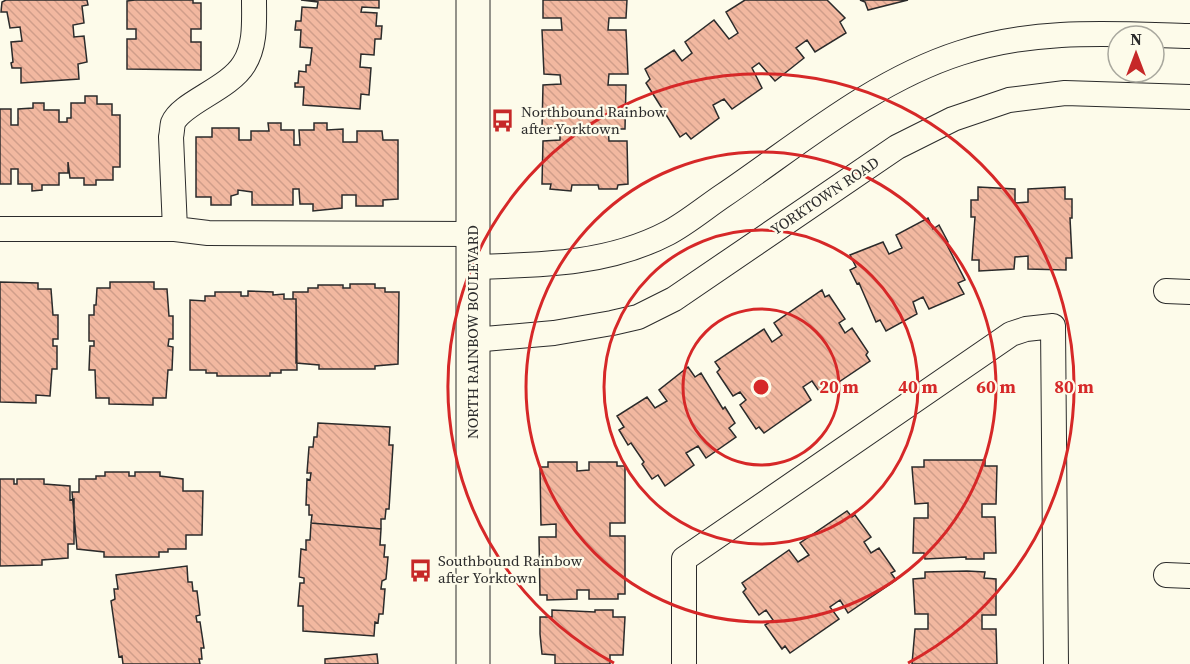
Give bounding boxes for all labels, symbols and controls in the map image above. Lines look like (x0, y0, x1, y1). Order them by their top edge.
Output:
north arrow (1106, 24, 1166, 84)
text: N (1130, 28, 1142, 50)
place label: Northbound Rainbow after Yorktown (521, 101, 667, 139)
bus stop icon: Northbound Rainbow after Yorktown (490, 108, 516, 134)
street label: YORKTOWN ROAD (766, 151, 883, 240)
street label: NORTH RAINBOW BOULEVARD (462, 225, 483, 439)
text: 20 m (819, 374, 859, 399)
text: 40 m (898, 374, 938, 399)
text: 60 m (976, 374, 1016, 399)
text: 80 m (1054, 374, 1094, 399)
centre of rings (751, 377, 771, 397)
place label: Southbound Rainbow after Yorktown (438, 550, 583, 588)
bus stop icon: Southbound Rainbow after Yorktown (407, 557, 433, 583)

